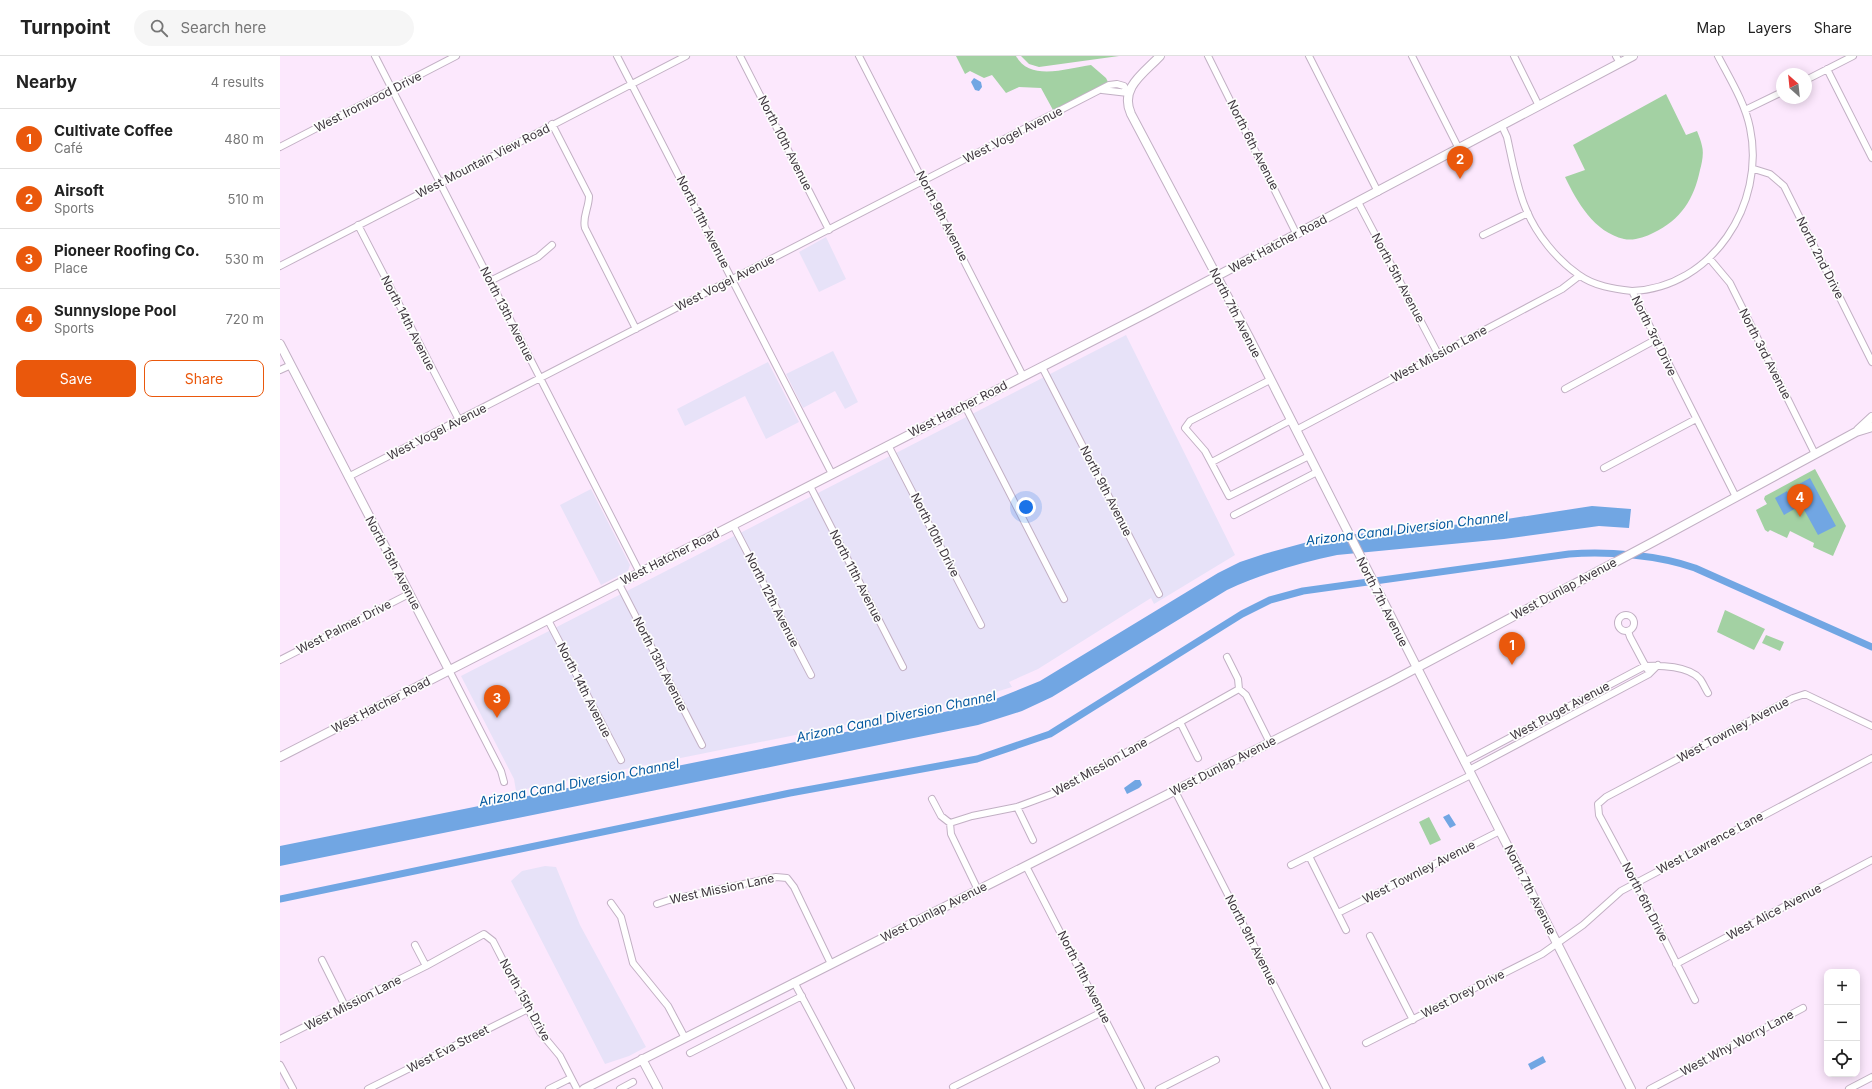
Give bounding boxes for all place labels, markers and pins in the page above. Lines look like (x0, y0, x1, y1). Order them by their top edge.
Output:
pin: 2 (1447, 146, 1473, 179)
pin: 4 (1787, 484, 1813, 517)
pin: 1 (1499, 632, 1525, 665)
pin: 3 (484, 685, 510, 718)

